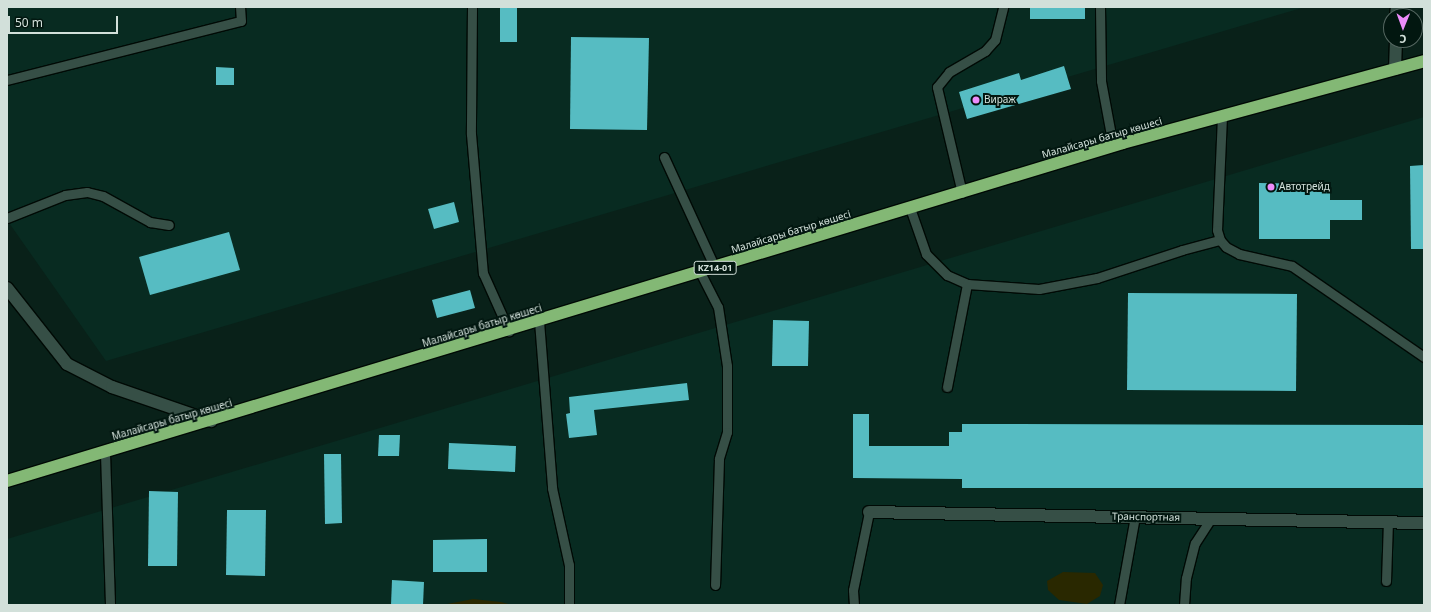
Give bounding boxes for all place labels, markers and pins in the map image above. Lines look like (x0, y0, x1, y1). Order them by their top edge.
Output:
place label: Вираж (984, 94, 1016, 106)
marker: Вираж (971, 95, 981, 105)
place label: Автотрейд (1279, 181, 1330, 193)
marker: Автотрейд (1266, 182, 1276, 192)

